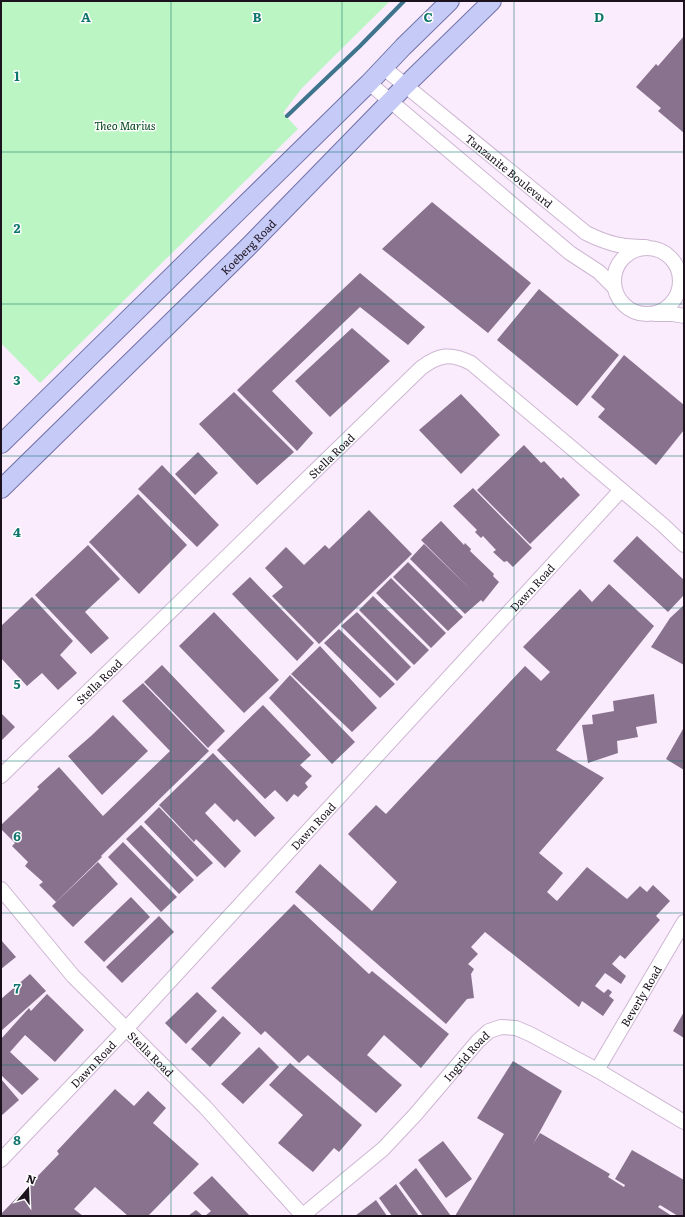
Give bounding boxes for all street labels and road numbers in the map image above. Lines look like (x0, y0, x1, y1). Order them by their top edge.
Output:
street label: Tanzanite Boulevard (462, 130, 557, 211)
street label: Koeberg Road (217, 215, 279, 278)
street label: Stella Road (304, 429, 358, 482)
street label: Dawn Road (506, 560, 558, 615)
street label: Stella Road (72, 655, 125, 707)
street label: Dawn Road (287, 798, 339, 853)
street label: Beverly Road (616, 962, 665, 1029)
street label: Stella Road (125, 1027, 178, 1080)
street label: Ingrid Road (439, 1027, 493, 1084)
street label: Dawn Road (66, 1036, 119, 1091)

